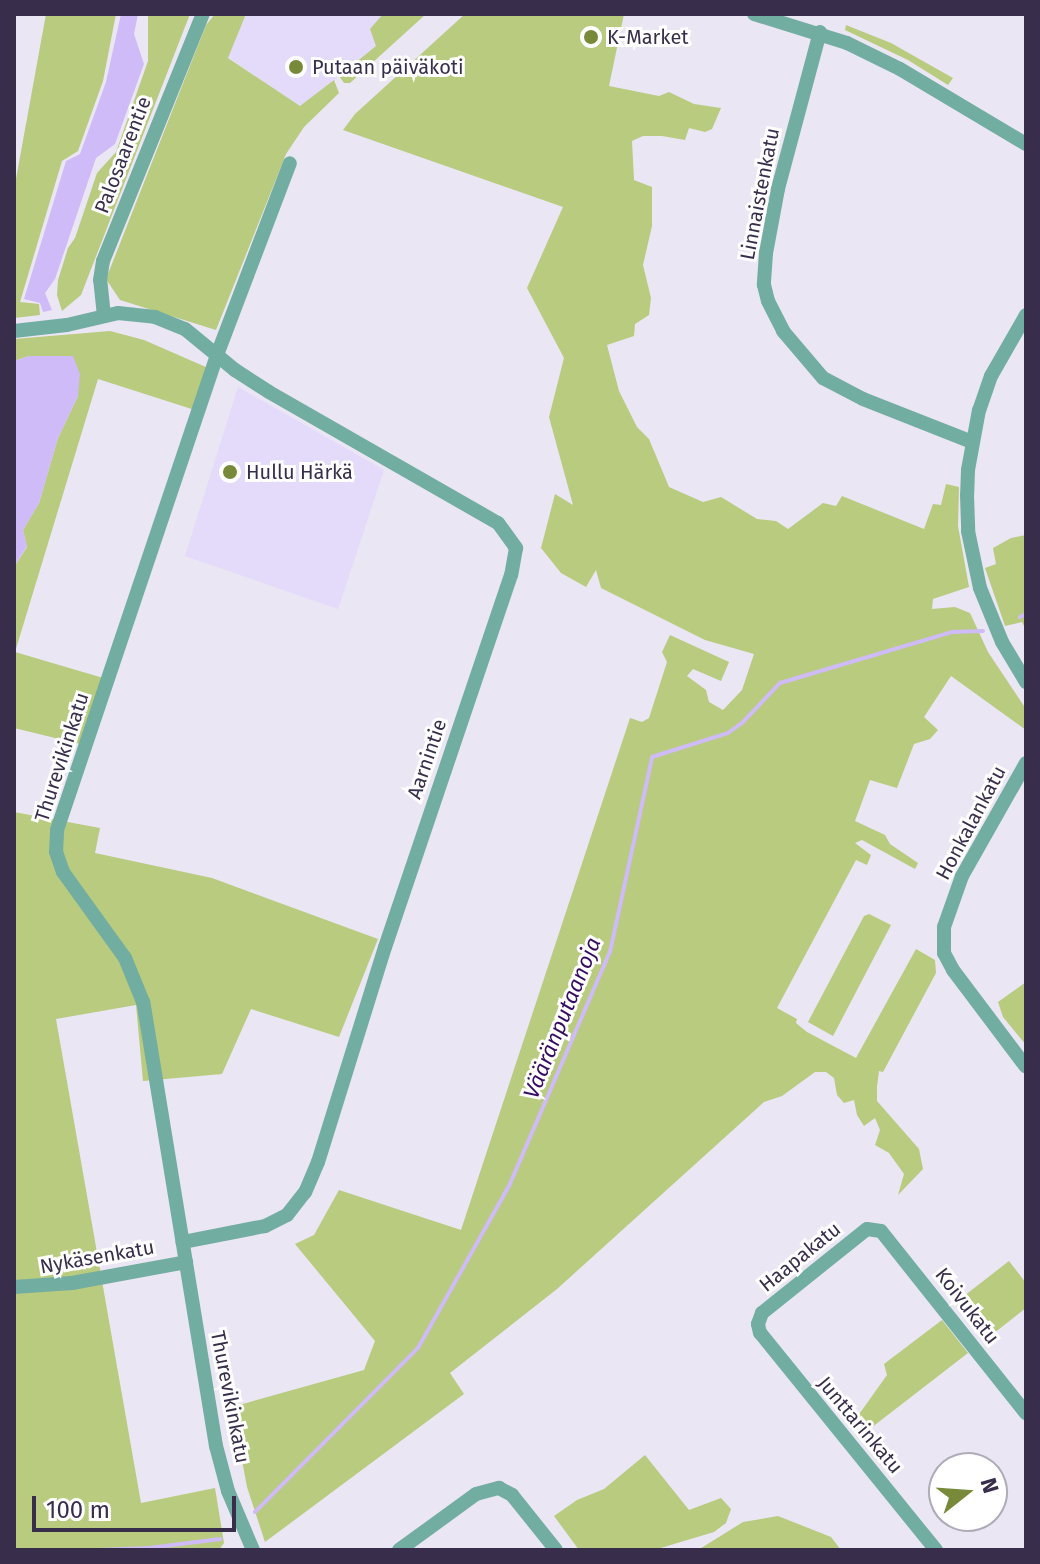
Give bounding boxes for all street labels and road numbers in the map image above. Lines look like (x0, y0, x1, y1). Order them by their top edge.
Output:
street label: Palosaarentie (90, 93, 156, 217)
street label: Linnaistenkatu (735, 126, 785, 262)
street label: Thurevikinkatu (30, 689, 94, 825)
street label: Aarnintie (402, 716, 452, 802)
street label: Honkalankatu (931, 762, 1011, 884)
street label: Haapakatu (755, 1217, 845, 1297)
street label: Nykäsenkatu (38, 1235, 156, 1279)
street label: Koivukatu (930, 1263, 1004, 1349)
street label: Thurevikinkatu (205, 1329, 255, 1465)
street label: Junttarinkatu (812, 1372, 908, 1478)

